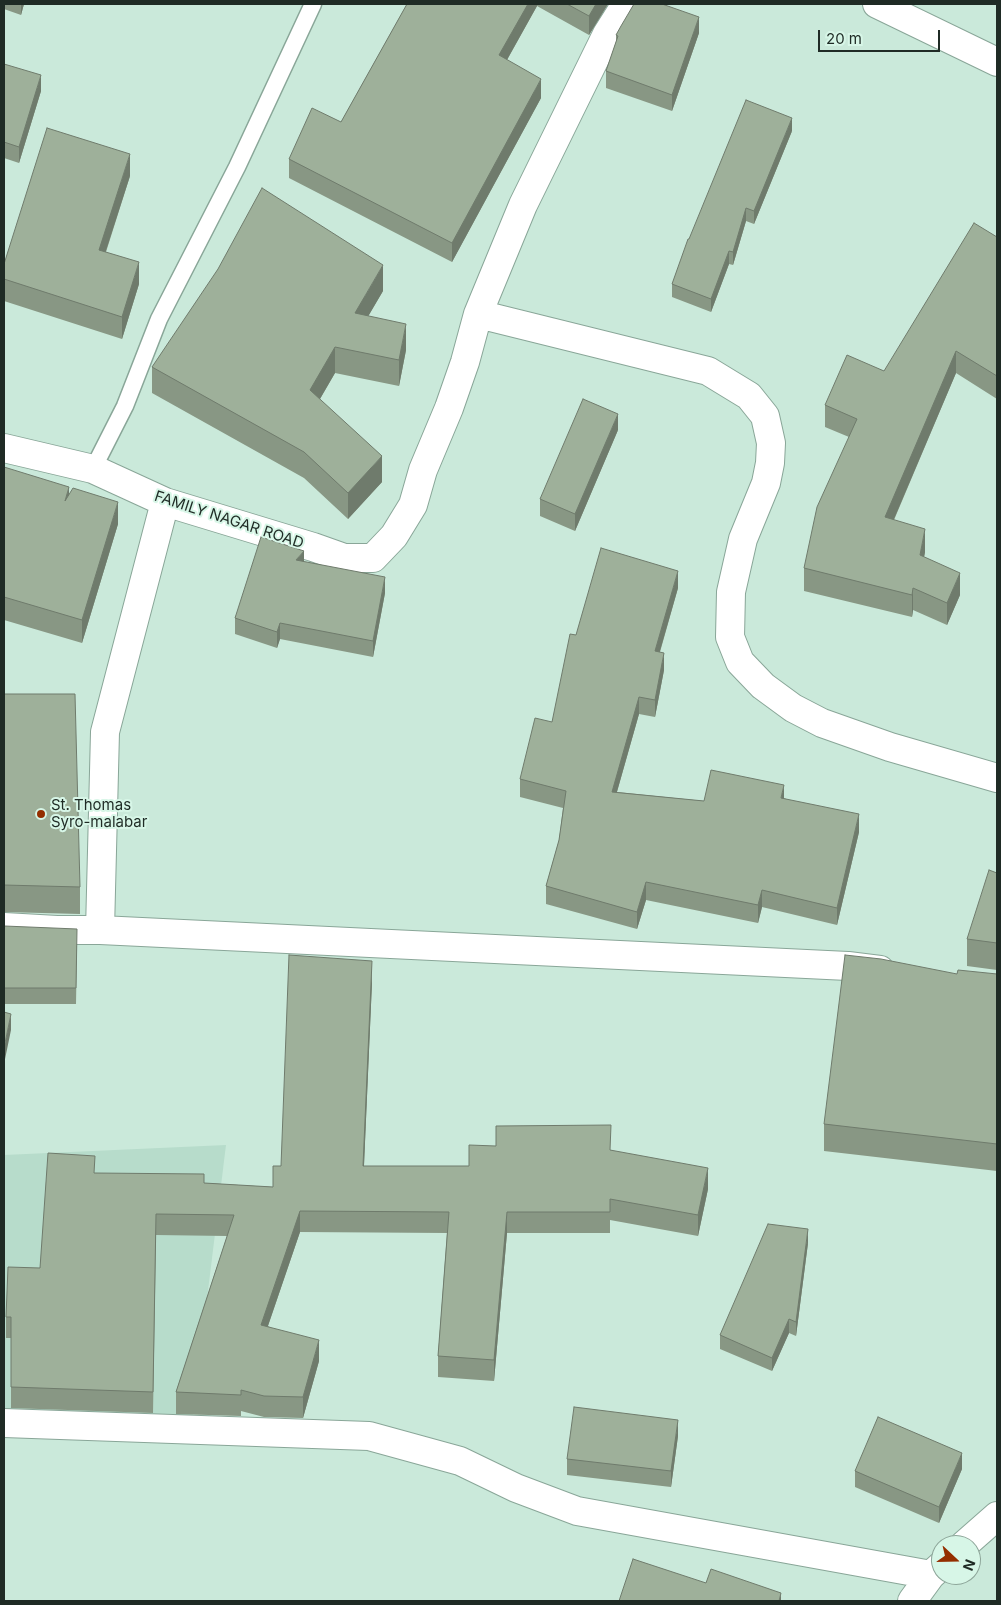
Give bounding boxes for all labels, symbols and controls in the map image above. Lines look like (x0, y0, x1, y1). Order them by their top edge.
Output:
scale bar (821, 20, 944, 52)
text: 20 m (826, 29, 862, 48)
street label: FAMILY NAGAR ROAD (152, 487, 306, 553)
place label: St. Thomas Syro-malabar (51, 796, 147, 831)
marker: St. Thomas Syro-malabar (35, 808, 47, 820)
north arrow (931, 1535, 981, 1585)
text: N (960, 1557, 979, 1573)

